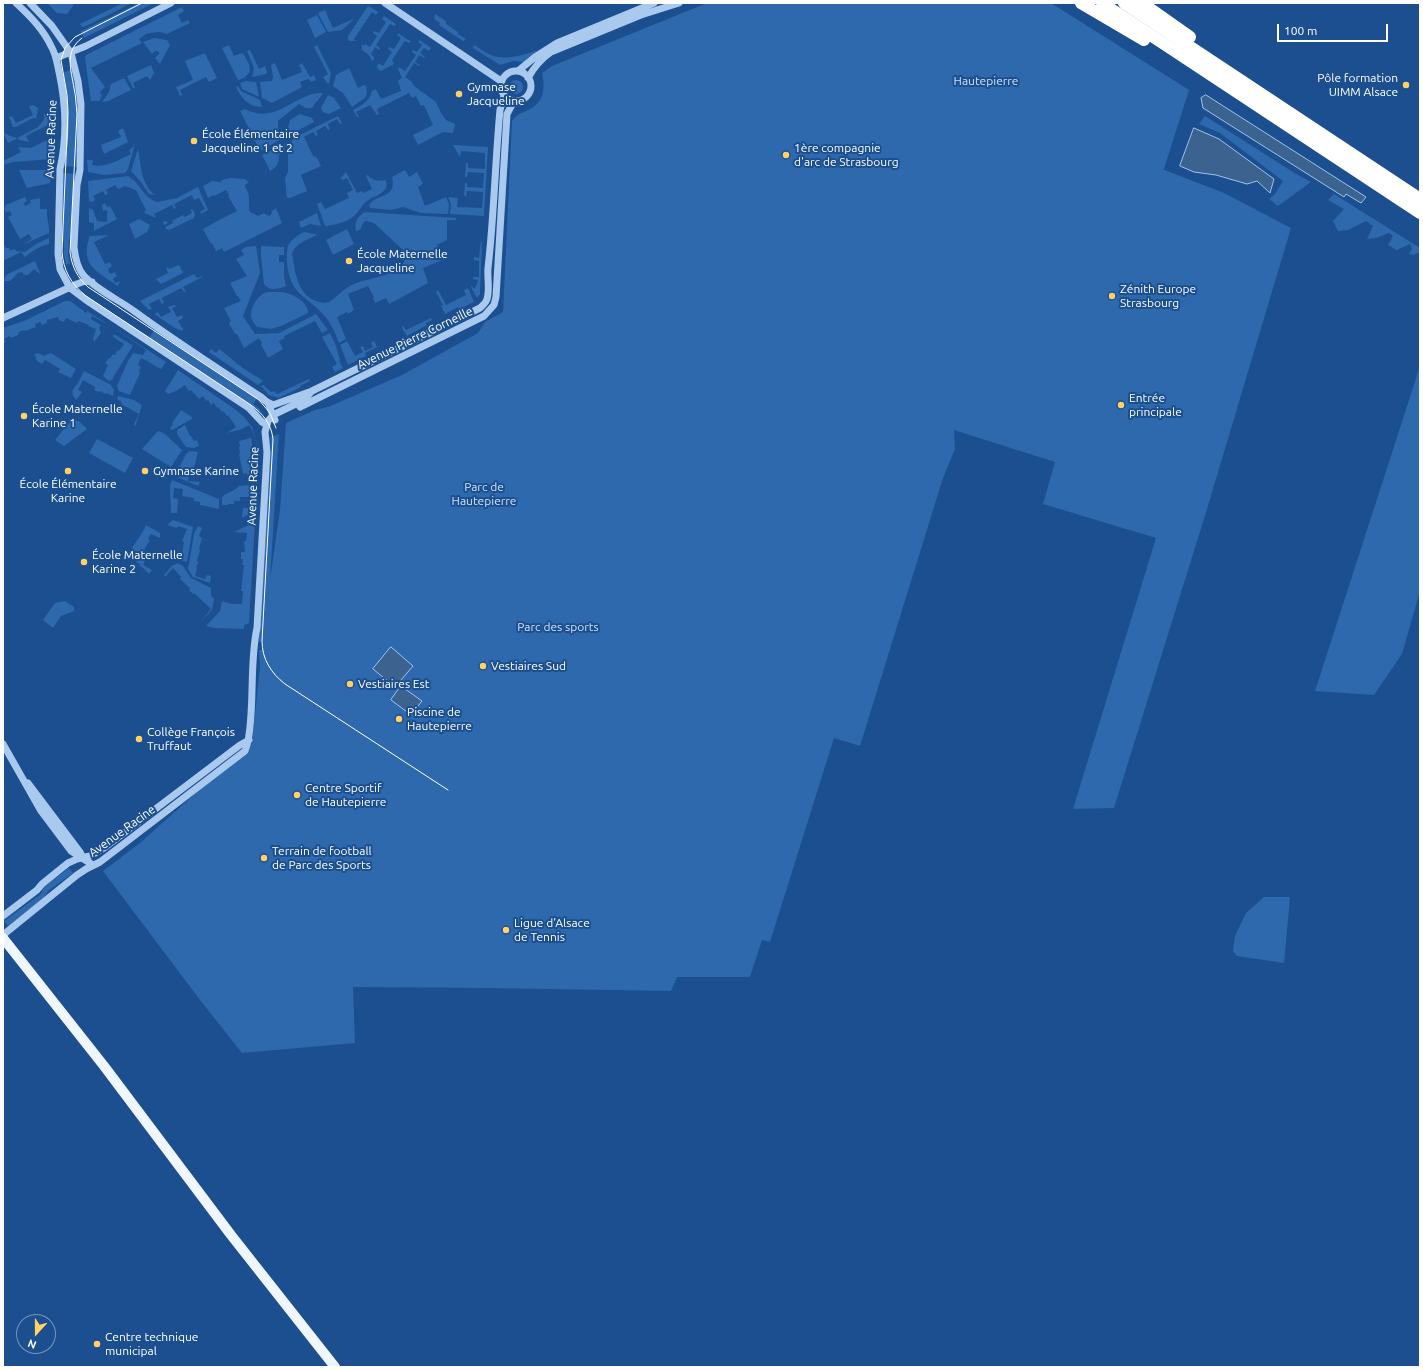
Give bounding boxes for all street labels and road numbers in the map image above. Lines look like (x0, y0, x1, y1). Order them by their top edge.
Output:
street label: Avenue Racine (42, 99, 60, 179)
street label: Avenue Pierre Corneille (355, 304, 475, 372)
street label: Avenue Racine (244, 446, 262, 526)
street label: Avenue Racine (86, 802, 158, 860)

